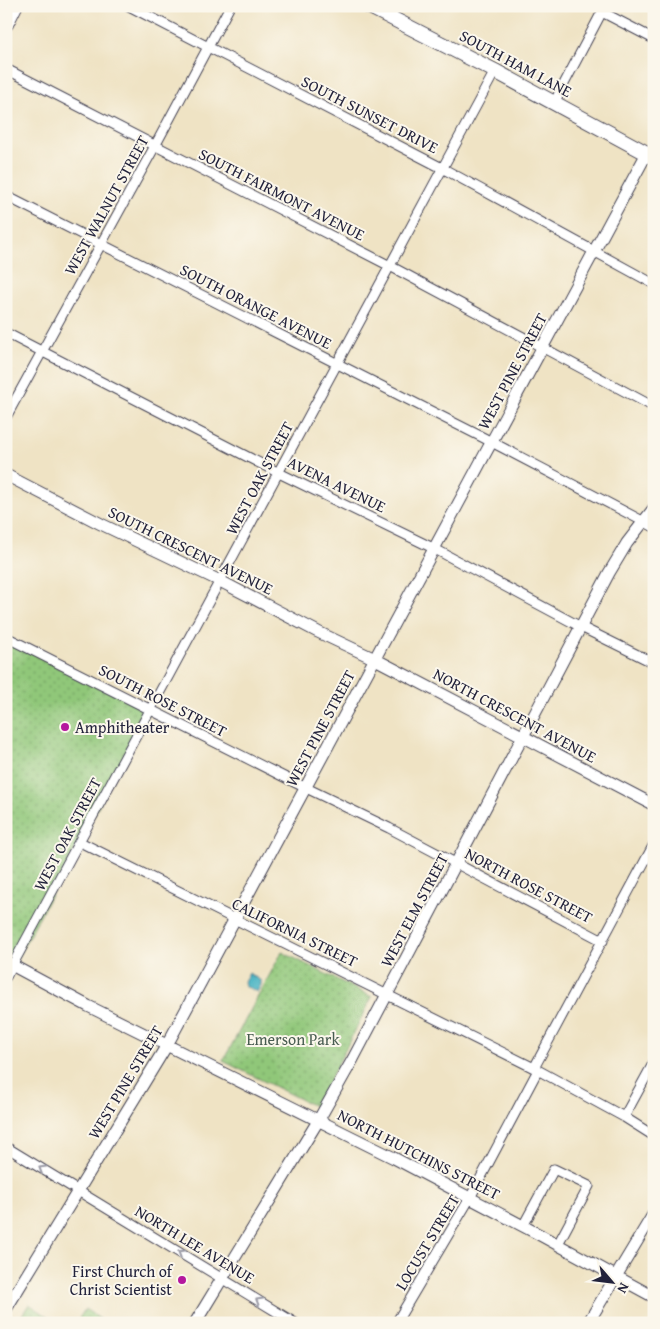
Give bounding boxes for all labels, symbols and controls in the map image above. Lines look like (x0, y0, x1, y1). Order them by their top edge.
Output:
street label: SOUTH HAM LANE (456, 23, 576, 103)
street label: SOUTH SUNSET DRIVE (297, 69, 443, 159)
street label: WEST WALNUT STREET (58, 131, 154, 279)
street label: SOUTH FAIRMONT AVENUE (195, 142, 369, 246)
street label: SOUTH ORANGE AVENUE (176, 257, 336, 355)
street label: WEST PINE STREET (471, 308, 553, 433)
street label: WEST OAK STREET (219, 417, 299, 539)
street label: AVENA AVENUE (284, 450, 390, 518)
street label: SOUTH CRESCENT AVENUE (104, 500, 278, 600)
street label: SOUTH ROSE STREET (95, 657, 231, 743)
street label: NORTH CRESCENT AVENUE (429, 662, 601, 768)
street label: WEST PINE STREET (279, 665, 361, 790)
place label: Amphitheater (75, 715, 170, 739)
marker: Amphitheater (59, 721, 71, 733)
street label: WEST OAK STREET (27, 773, 107, 895)
street label: NORTH ROSE STREET (461, 841, 597, 929)
street label: WEST ELM STREET (374, 849, 454, 971)
street label: CALIFORNIA STREET (228, 891, 362, 973)
street label: WEST PINE STREET (82, 1021, 168, 1143)
park label: Emerson Park (246, 1027, 340, 1051)
street label: NORTH HUTCHINS STREET (334, 1103, 504, 1205)
one-way arrow (38, 1166, 47, 1176)
street label: LOCUST STREET (389, 1189, 465, 1295)
street label: NORTH LEE AVENUE (131, 1199, 259, 1289)
one-way arrow (177, 1249, 186, 1259)
north arrow (588, 1256, 638, 1306)
place label: First Church of Christ Scientist (70, 1259, 174, 1301)
marker: First Church of Christ Scientist (176, 1274, 188, 1286)
text: N (612, 1279, 635, 1297)
one-way arrow (255, 1297, 264, 1307)

